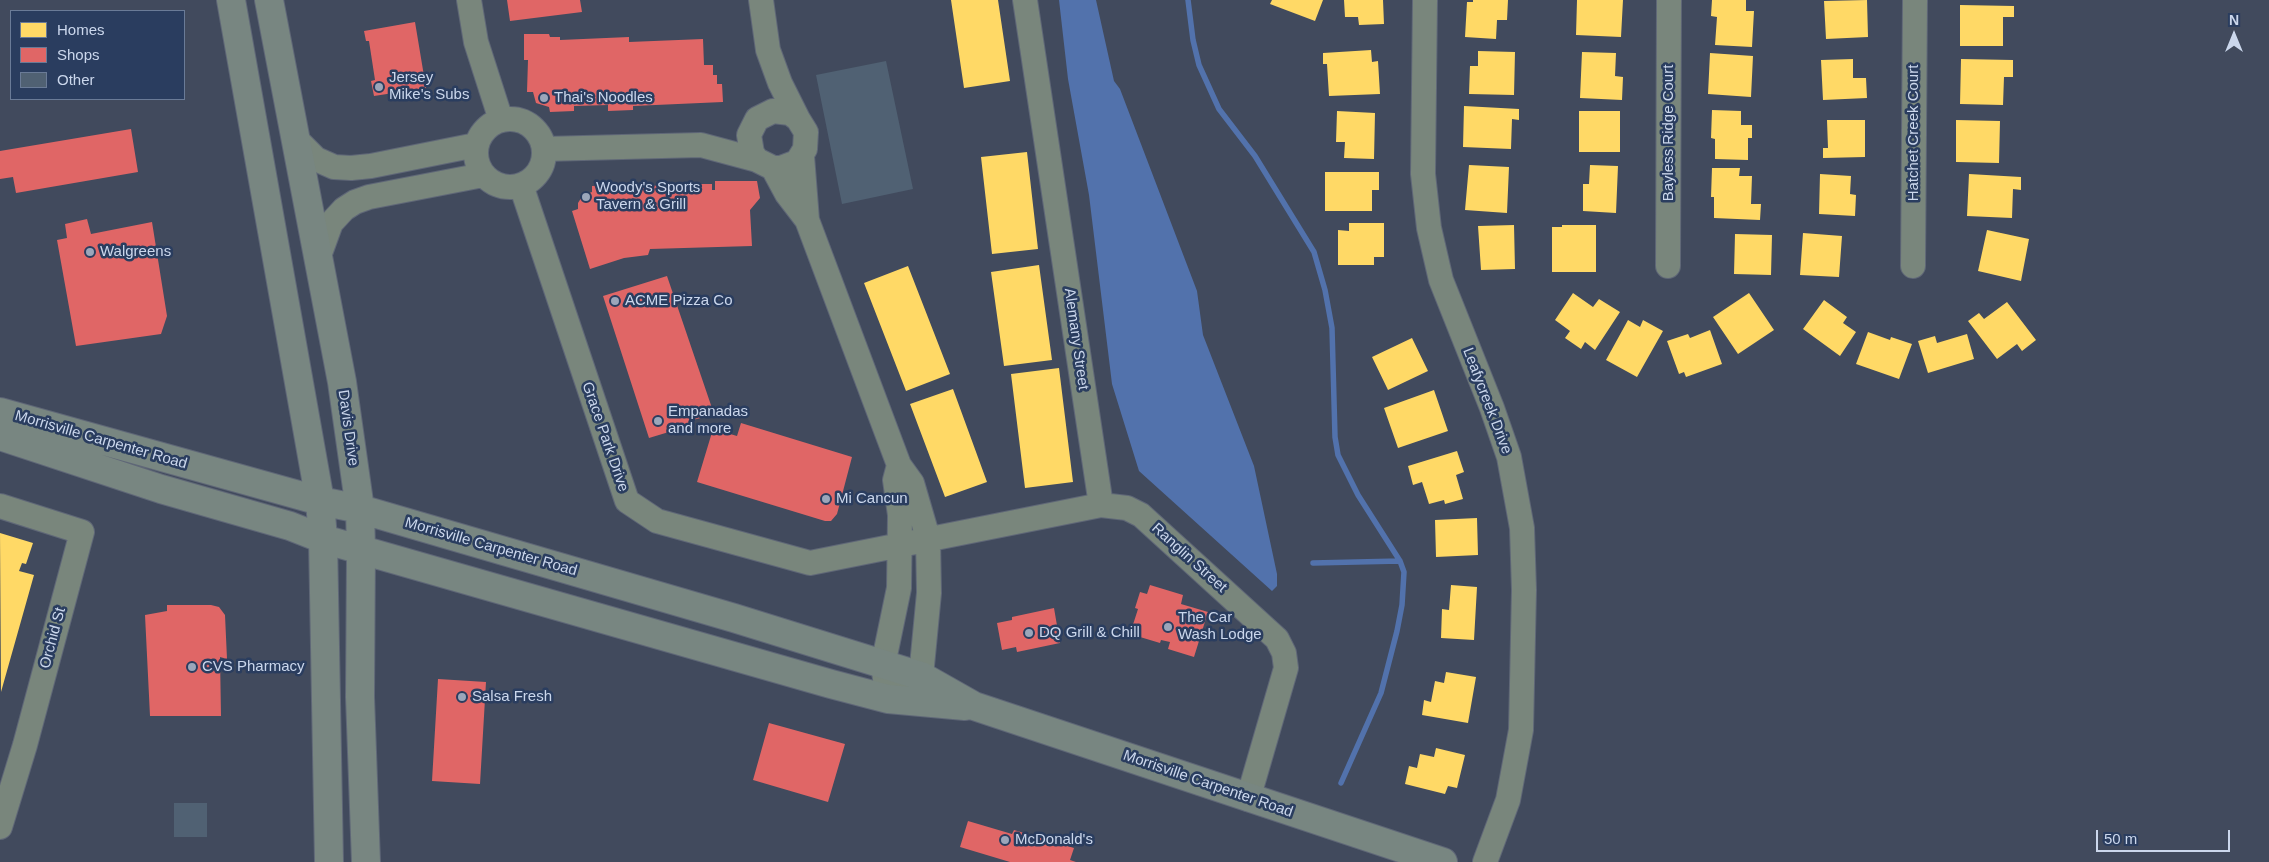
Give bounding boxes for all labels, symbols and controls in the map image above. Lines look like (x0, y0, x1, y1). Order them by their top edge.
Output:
legend (10, 10, 185, 100)
north arrow (2209, 10, 2259, 60)
text: N (2229, 12, 2239, 28)
text: Homes (57, 21, 105, 38)
text: Shops (57, 46, 100, 63)
street label: Bayless Ridge Court (1660, 65, 1678, 201)
street label: Hatchet Creek Court (1905, 65, 1923, 201)
place label: Jersey Mike's Subs (389, 69, 469, 104)
text: Other (57, 71, 95, 88)
marker: Jersey Mike's Subs (373, 81, 385, 93)
place label: Thai's Noodles (554, 89, 653, 107)
marker: Thai's Noodles (538, 92, 550, 104)
place label: Woody's Sports Tavern & Grill (596, 179, 700, 214)
marker: Woody's Sports Tavern & Grill (580, 191, 592, 203)
place label: Walgreens (100, 243, 171, 261)
marker: Walgreens (84, 246, 96, 258)
street label: Alemany Street (1060, 287, 1092, 391)
place label: ACME Pizza Co (625, 292, 733, 310)
marker: ACME Pizza Co (609, 295, 621, 307)
street label: Leafycreek Drive (1458, 345, 1516, 457)
street label: Grace Park Drive (578, 380, 632, 494)
street label: Davis Drive (334, 389, 362, 467)
place label: Empanadas and more (668, 403, 748, 438)
street label: Morrisville Carpenter Road (13, 407, 189, 473)
marker: Empanadas and more (652, 415, 664, 427)
place label: Mi Cancun (836, 490, 908, 508)
marker: Mi Cancun (820, 493, 832, 505)
street label: Morrisville Carpenter Road (403, 514, 579, 580)
street label: Ranglin Street (1148, 520, 1230, 596)
street label: Orchid St (36, 605, 70, 671)
place label: The Car Wash Lodge (1178, 609, 1262, 644)
marker: The Car Wash Lodge (1162, 621, 1174, 633)
place label: DQ Grill & Chill (1039, 624, 1140, 642)
marker: DQ Grill & Chill (1023, 627, 1035, 639)
place label: CVS Pharmacy (202, 658, 305, 676)
marker: CVS Pharmacy (186, 661, 198, 673)
place label: Salsa Fresh (472, 688, 552, 706)
marker: Salsa Fresh (456, 691, 468, 703)
street label: Morrisville Carpenter Road (1121, 746, 1295, 822)
scale bar (2099, 820, 2233, 852)
text: 50 m (2104, 830, 2137, 847)
place label: McDonald's (1015, 831, 1093, 849)
marker: McDonald's (999, 834, 1011, 846)

